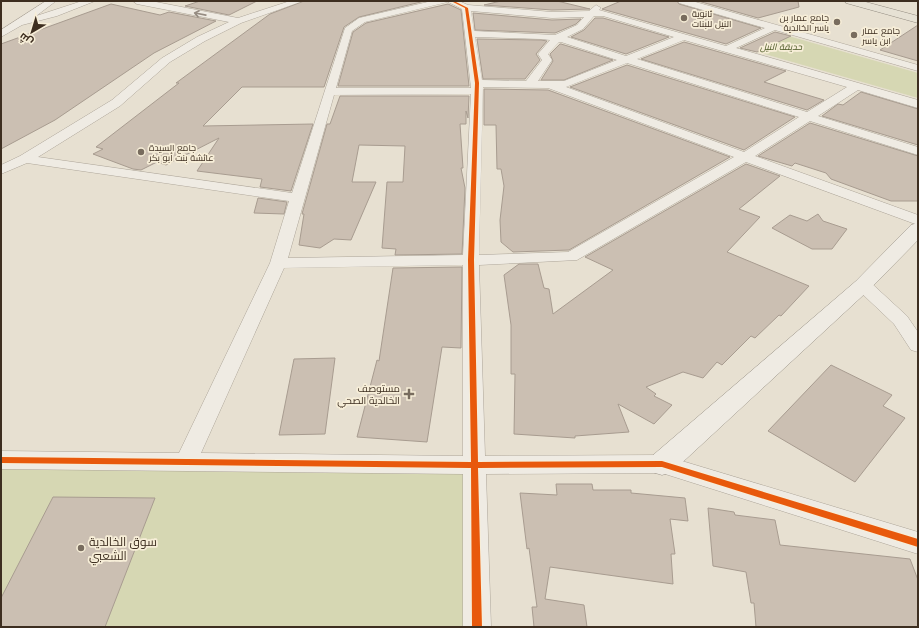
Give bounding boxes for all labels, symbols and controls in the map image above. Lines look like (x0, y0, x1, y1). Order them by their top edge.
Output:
place label: ثانوية النيل للبنات (692, 8, 731, 29)
one-way arrow (194, 9, 207, 17)
north arrow (12, 12, 52, 52)
place label: جامع عمار بن ياسر الخالدية (780, 12, 830, 33)
marker: ثانوية النيل للبنات (679, 13, 689, 23)
marker: جامع عمار بن ياسر الخالدية (832, 17, 842, 27)
place label: جامع عمار ابن ياسر (861, 25, 900, 46)
text: ش (16, 30, 36, 50)
marker: جامع عمار ابن ياسر (849, 30, 859, 40)
park label: حديقة النيل (760, 41, 803, 53)
place label: جامع السيدة عائشة بنت أبو بكر (148, 142, 214, 163)
marker: جامع السيدة عائشة بنت أبو بكر (136, 147, 146, 157)
place label: مستوصف الخالدية الصحي (337, 382, 400, 408)
marker: مستوصف الخالدية الصحي (403, 388, 415, 400)
place label: سوق الخالدية الشعبي (89, 534, 157, 566)
marker: سوق الخالدية الشعبي (76, 543, 86, 553)

